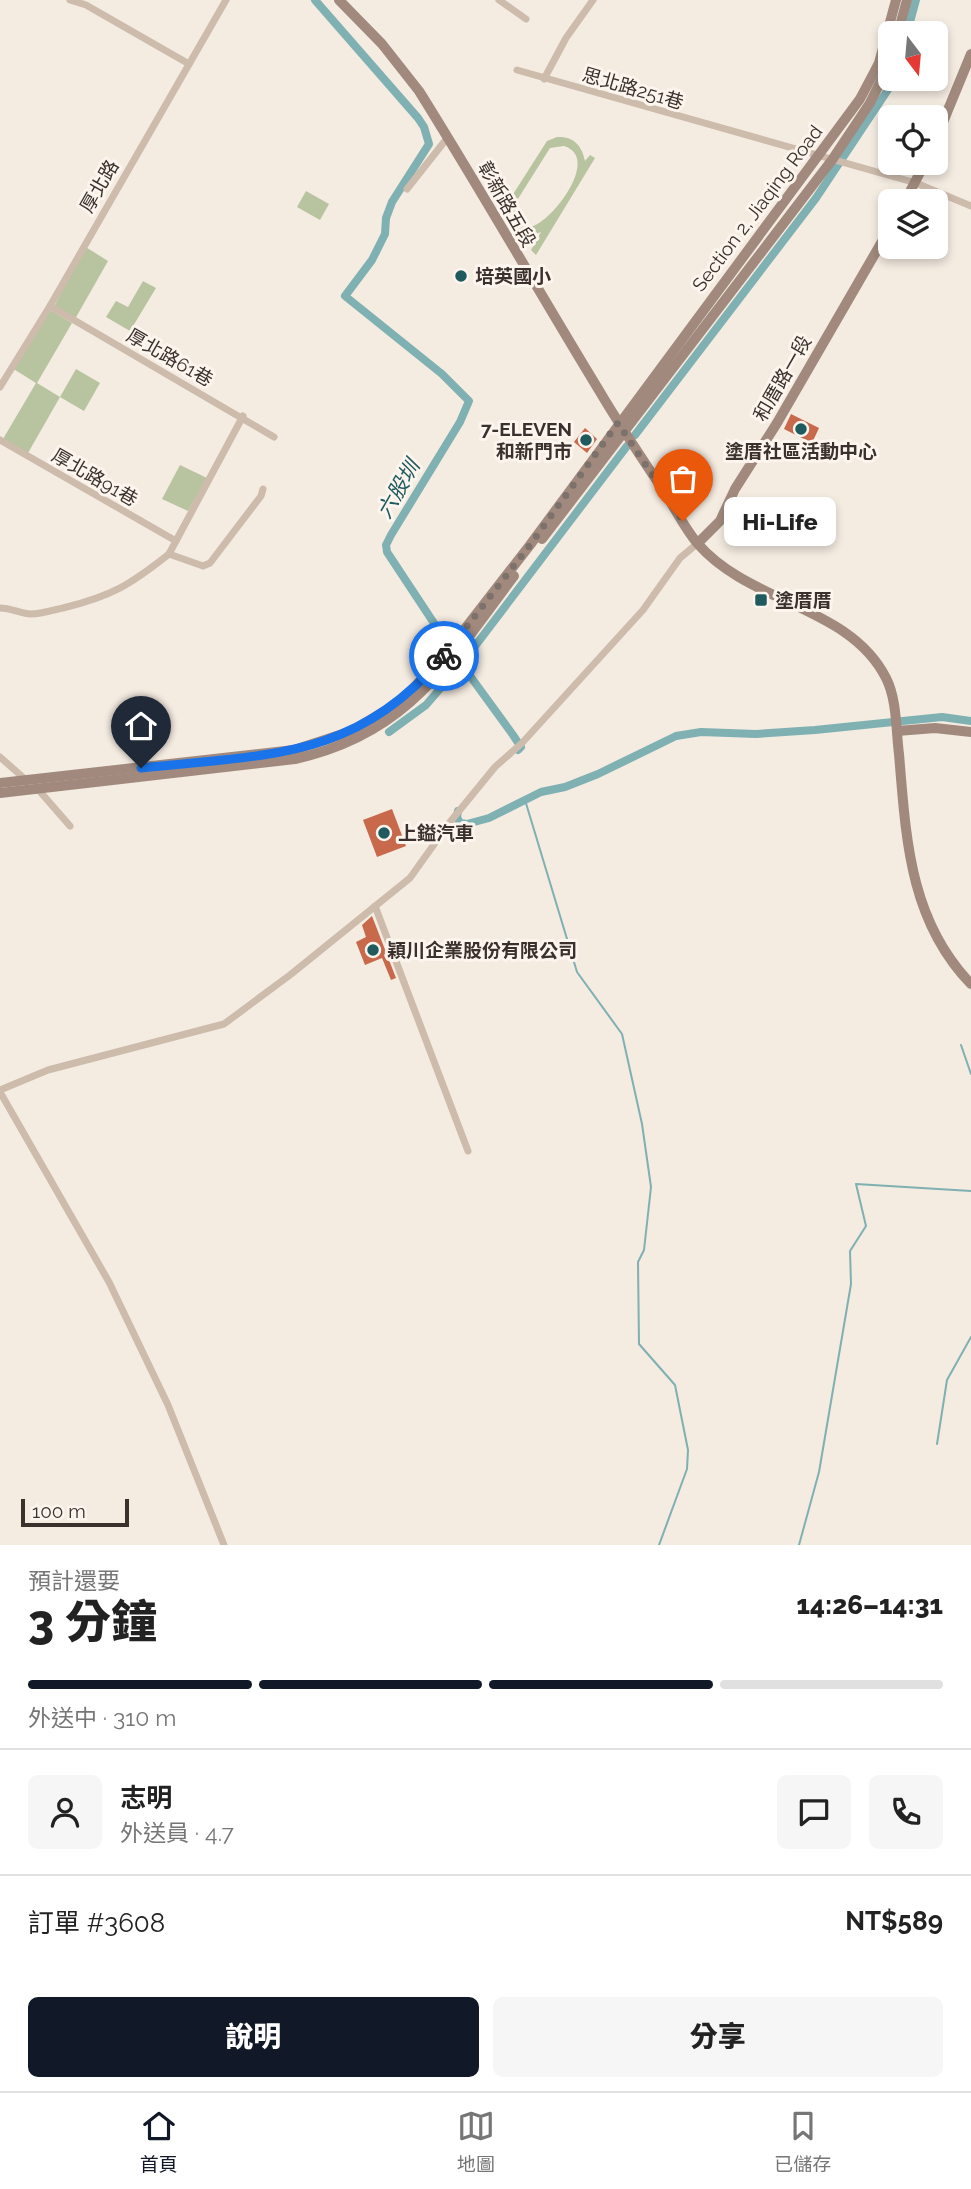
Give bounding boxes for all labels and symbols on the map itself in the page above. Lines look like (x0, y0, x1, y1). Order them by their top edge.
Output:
north arrow (878, 21, 948, 91)
street label: 思北路251巷 (580, 63, 686, 113)
street label: Section 2, Jiaqing Road (687, 121, 827, 295)
street label: 厚北路 (75, 156, 123, 216)
street label: 彰新路五段 (474, 157, 540, 251)
place label: 培英國小 (475, 265, 551, 287)
marker: 培英國小 (453, 268, 469, 284)
street label: 厚北路61巷 (123, 324, 217, 390)
street label: 和厝路一段 (749, 331, 815, 425)
place label: 7-ELEVEN 和新門市 (481, 418, 572, 462)
marker: 塗厝社區活動中心 (793, 421, 809, 437)
marker: 7-ELEVEN 和新門市 (578, 432, 594, 448)
place label: 塗厝社區活動中心 (725, 440, 877, 462)
street label: 厚北路91巷 (48, 444, 142, 510)
pin (653, 449, 713, 521)
water label: 六股圳 (371, 453, 426, 523)
callout: Hi-Life (725, 496, 837, 546)
place label: 塗厝厝 (775, 589, 832, 611)
marker: 塗厝厝 (753, 592, 769, 608)
courier (409, 621, 479, 691)
pin (111, 696, 171, 768)
place label: 上鎰汽車 (398, 822, 474, 844)
marker: 上鎰汽車 (376, 825, 392, 841)
place label: 穎川企業股份有限公司 (387, 939, 577, 961)
marker: 穎川企業股份有限公司 (365, 942, 381, 958)
scale bar (21, 1496, 130, 1528)

